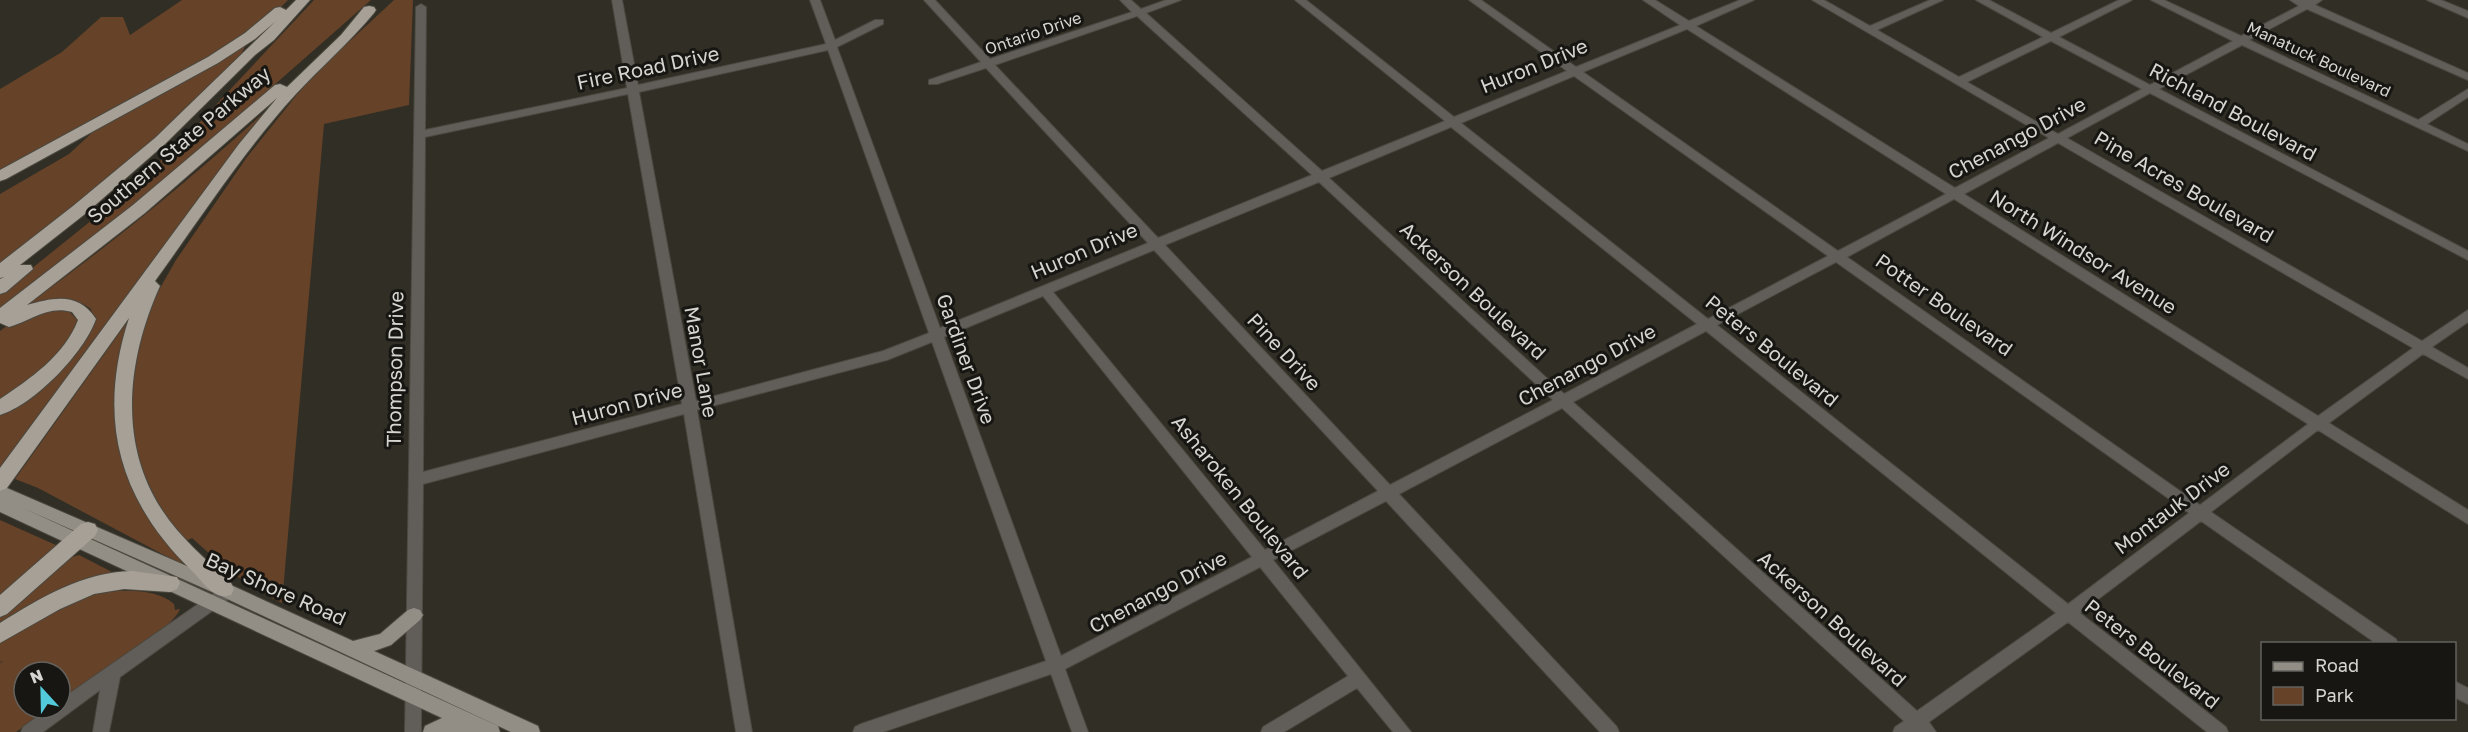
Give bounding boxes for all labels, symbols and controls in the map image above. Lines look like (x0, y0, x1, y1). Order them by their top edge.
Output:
street label: Ontario Drive (982, 7, 1084, 59)
street label: Manatuck Boulevard (2244, 17, 2394, 101)
street label: Huron Drive (1476, 33, 1591, 98)
street label: Fire Road Drive (574, 40, 721, 94)
street label: Richland Boulevard (2146, 57, 2321, 165)
street label: Southern State Parkway (82, 61, 275, 228)
street label: Chenango Drive (1944, 91, 2089, 183)
street label: Pine Acres Boulevard (2091, 125, 2278, 247)
street label: North Windsor Avenue (1986, 184, 2181, 319)
street label: Ackerson Boulevard (1396, 216, 1552, 364)
street label: Huron Drive (1027, 217, 1141, 283)
street label: Potter Boulevard (1871, 248, 2018, 360)
street label: Peters Boulevard (1701, 289, 1844, 411)
street label: Gardiner Drive (932, 290, 1002, 427)
street label: Thompson Drive (381, 291, 407, 447)
street label: Manor Lane (680, 304, 724, 419)
street label: Pine Drive (1243, 308, 1327, 395)
street label: Chenango Drive (1514, 318, 1659, 410)
street label: Huron Drive (569, 377, 685, 429)
street label: Asharoken Boulevard (1167, 410, 1314, 583)
street label: Montauk Drive (2109, 456, 2234, 558)
street label: Chenango Drive (1085, 545, 1230, 637)
street label: Ackerson Boulevard (1754, 545, 1912, 691)
street label: Bay Shore Road (203, 546, 350, 630)
street label: Peters Boulevard (2081, 593, 2225, 713)
legend (2261, 642, 2456, 720)
text: Road (2315, 654, 2359, 676)
north arrow (12, 660, 72, 720)
text: N (27, 665, 46, 688)
text: Park (2315, 684, 2354, 706)

